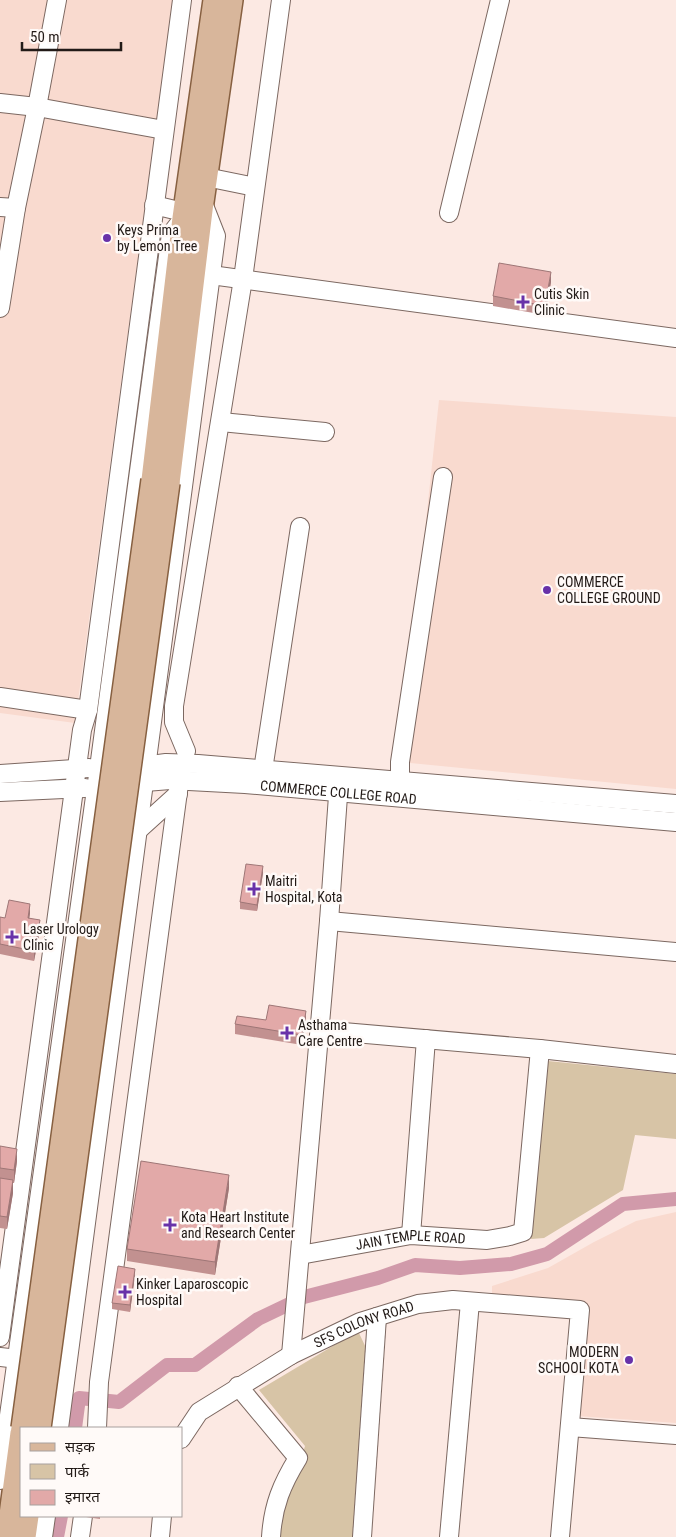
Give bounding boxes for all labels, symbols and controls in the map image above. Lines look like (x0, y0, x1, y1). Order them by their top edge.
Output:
scale bar (22, 20, 121, 52)
text: 50 m (30, 28, 60, 46)
place label: Keys Prima by Lemon Tree (117, 222, 198, 254)
marker: Keys Prima by Lemon Tree (101, 232, 113, 244)
place label: Cutis Skin Clinic (534, 286, 589, 318)
marker: Cutis Skin Clinic (516, 295, 530, 309)
place label: COMMERCE COLLEGE GROUND (557, 574, 661, 606)
marker: COMMERCE COLLEGE GROUND (541, 584, 553, 596)
street label: COMMERCE COLLEGE ROAD (260, 777, 417, 807)
place label: Maitri Hospital, Kota (265, 873, 343, 905)
marker: Maitri Hospital, Kota (247, 882, 261, 896)
place label: Laser Urology Clinic (23, 921, 99, 953)
marker: Laser Urology Clinic (5, 930, 19, 944)
place label: Asthama Care Centre (298, 1017, 363, 1049)
marker: Asthama Care Centre (280, 1026, 294, 1040)
place label: Kota Heart Institute and Research Center (181, 1209, 295, 1241)
marker: Kota Heart Institute and Research Center (163, 1218, 177, 1232)
street label: JAIN TEMPLE ROAD (354, 1227, 466, 1253)
place label: Kinker Laparoscopic Hospital (136, 1276, 248, 1308)
marker: Kinker Laparoscopic Hospital (118, 1285, 132, 1299)
street label: SFS COLONY ROAD (311, 1298, 416, 1351)
place label: MODERN SCHOOL KOTA (538, 1344, 619, 1376)
marker: MODERN SCHOOL KOTA (623, 1354, 635, 1366)
legend (20, 1427, 182, 1517)
text: सड़क (65, 1438, 95, 1456)
text: पार्क (65, 1463, 89, 1481)
text: इमारत (65, 1488, 100, 1506)

